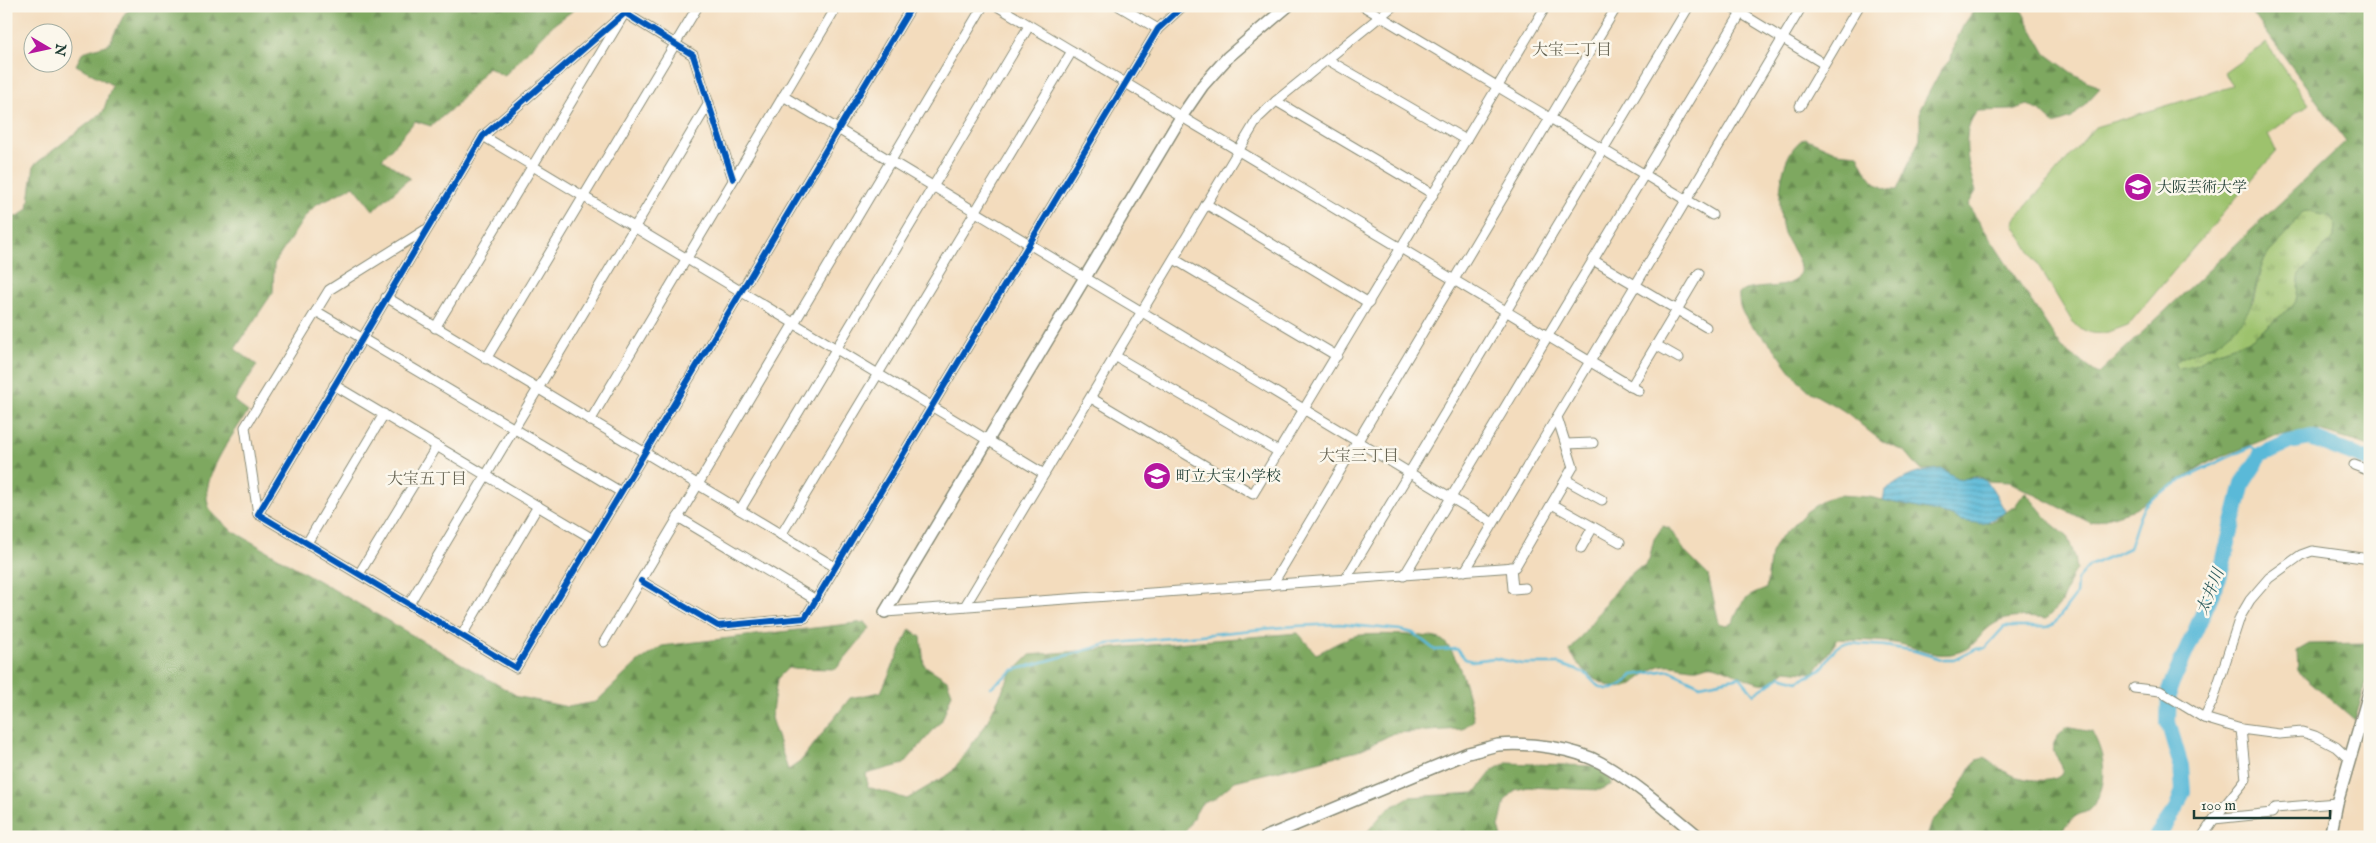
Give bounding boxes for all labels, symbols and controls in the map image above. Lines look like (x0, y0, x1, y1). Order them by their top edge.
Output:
north arrow (22, 22, 72, 72)
text: N (50, 41, 70, 57)
district label: 大宝二丁目 (1532, 41, 1612, 61)
school or university icon: 大阪芸術大学 (2123, 172, 2153, 202)
place label: 大阪芸術大学 (2157, 178, 2247, 197)
district label: 大宝三丁目 (1319, 447, 1399, 467)
school or university icon: 町立大宝小学校 (1142, 461, 1172, 491)
place label: 町立大宝小学校 (1176, 467, 1281, 486)
district label: 大宝五丁目 (387, 470, 467, 490)
water label: 太井川 (2193, 564, 2230, 618)
scale bar (2194, 788, 2330, 820)
text: 100 m (2201, 796, 2237, 815)

